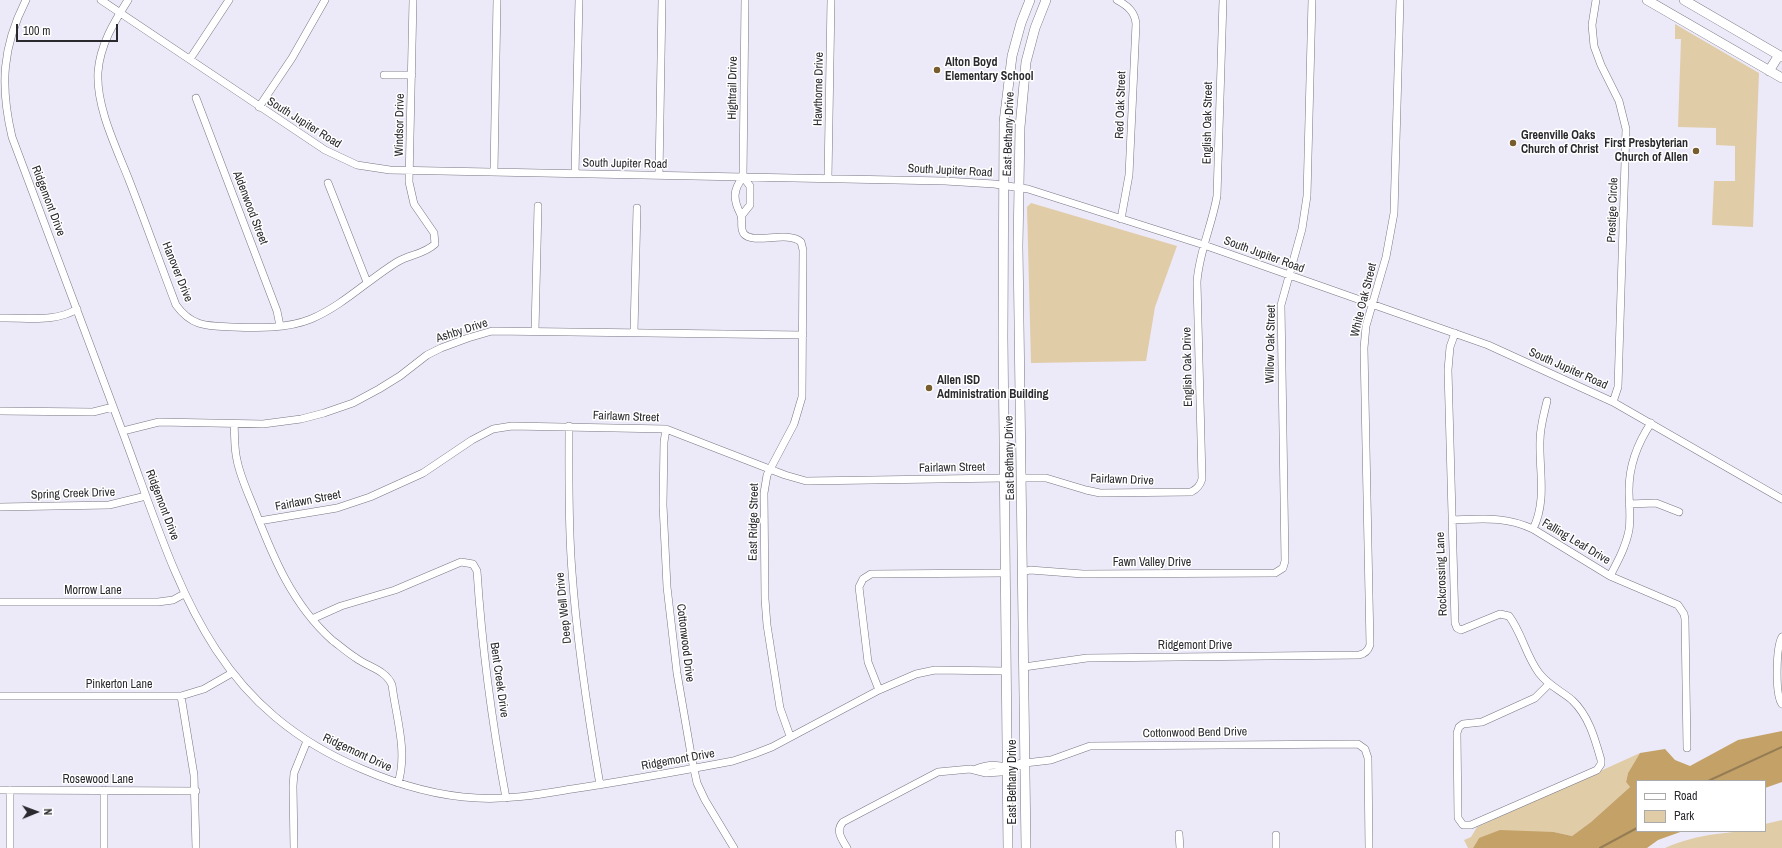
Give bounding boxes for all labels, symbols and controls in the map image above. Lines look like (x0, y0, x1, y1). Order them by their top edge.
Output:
scale bar (18, 16, 120, 42)
text: 100 m (23, 23, 50, 39)
street label: Hawthorne Drive (811, 52, 827, 126)
street label: Hightrail Drive (725, 56, 741, 120)
place label: Alton Boyd Elementary School (945, 56, 1034, 84)
marker: Alton Boyd Elementary School (932, 65, 942, 75)
street label: Red Oak Street (1113, 71, 1129, 139)
street label: English Oak Street (1200, 82, 1216, 164)
street label: East Bethany Drive (1000, 91, 1018, 177)
street label: Windsor Drive (392, 93, 408, 157)
street label: South Jupiter Road (264, 94, 344, 152)
place label: Greenville Oaks Church of Christ (1521, 129, 1599, 157)
place label: First Presbyterian Church of Allen (1604, 137, 1688, 165)
marker: Greenville Oaks Church of Christ (1508, 138, 1518, 148)
marker: First Presbyterian Church of Allen (1691, 146, 1701, 156)
street label: South Jupiter Road (582, 156, 668, 172)
street label: South Jupiter Road (907, 162, 993, 180)
street label: Ridgemont Drive (28, 164, 68, 238)
street label: Aldenwood Street (229, 169, 271, 247)
street label: Prestige Circle (1605, 177, 1621, 243)
street label: South Jupiter Road (1222, 234, 1306, 276)
street label: Hanover Drive (158, 240, 196, 304)
street label: White Oak Street (1348, 262, 1380, 338)
street label: Willow Oak Street (1263, 305, 1279, 383)
street label: Ashby Drive (434, 316, 490, 346)
street label: English Oak Drive (1180, 327, 1196, 407)
street label: South Jupiter Road (1526, 345, 1610, 393)
place label: Allen ISD Administration Building (937, 374, 1049, 402)
marker: Allen ISD Administration Building (924, 383, 934, 393)
street label: Fairlawn Street (593, 409, 659, 425)
street label: East Bethany Drive (1002, 415, 1018, 501)
street label: Fairlawn Street (919, 460, 985, 476)
street label: Ridgemont Drive (142, 468, 182, 542)
street label: Fairlawn Drive (1090, 472, 1154, 488)
street label: East Ridge Street (746, 483, 762, 561)
street label: Spring Creek Drive (31, 485, 115, 503)
street label: Fairlawn Street (274, 488, 342, 514)
street label: Falling Leaf Drive (1539, 516, 1613, 568)
street label: Rockcrossing Lane (1433, 532, 1451, 616)
street label: Fawn Valley Drive (1113, 556, 1191, 570)
street label: Deep Well Drive (553, 572, 575, 644)
street label: Morrow Lane (64, 584, 122, 598)
street label: Cottonwood Drive (673, 603, 697, 683)
street label: Ridgemont Drive (1158, 639, 1232, 653)
street label: Bent Creek Drive (487, 642, 511, 718)
street label: Pinkerton Lane (86, 678, 152, 692)
street label: Cottonwood Bend Drive (1143, 725, 1247, 741)
street label: Ridgemont Drive (320, 731, 394, 775)
street label: East Bethany Drive (1006, 740, 1020, 824)
street label: Ridgemont Drive (640, 746, 716, 774)
street label: Rosewood Lane (62, 773, 134, 787)
legend (1636, 780, 1766, 832)
text: Road (1674, 788, 1698, 804)
north arrow (16, 792, 56, 832)
text: N (41, 808, 55, 815)
text: Park (1674, 808, 1694, 824)

